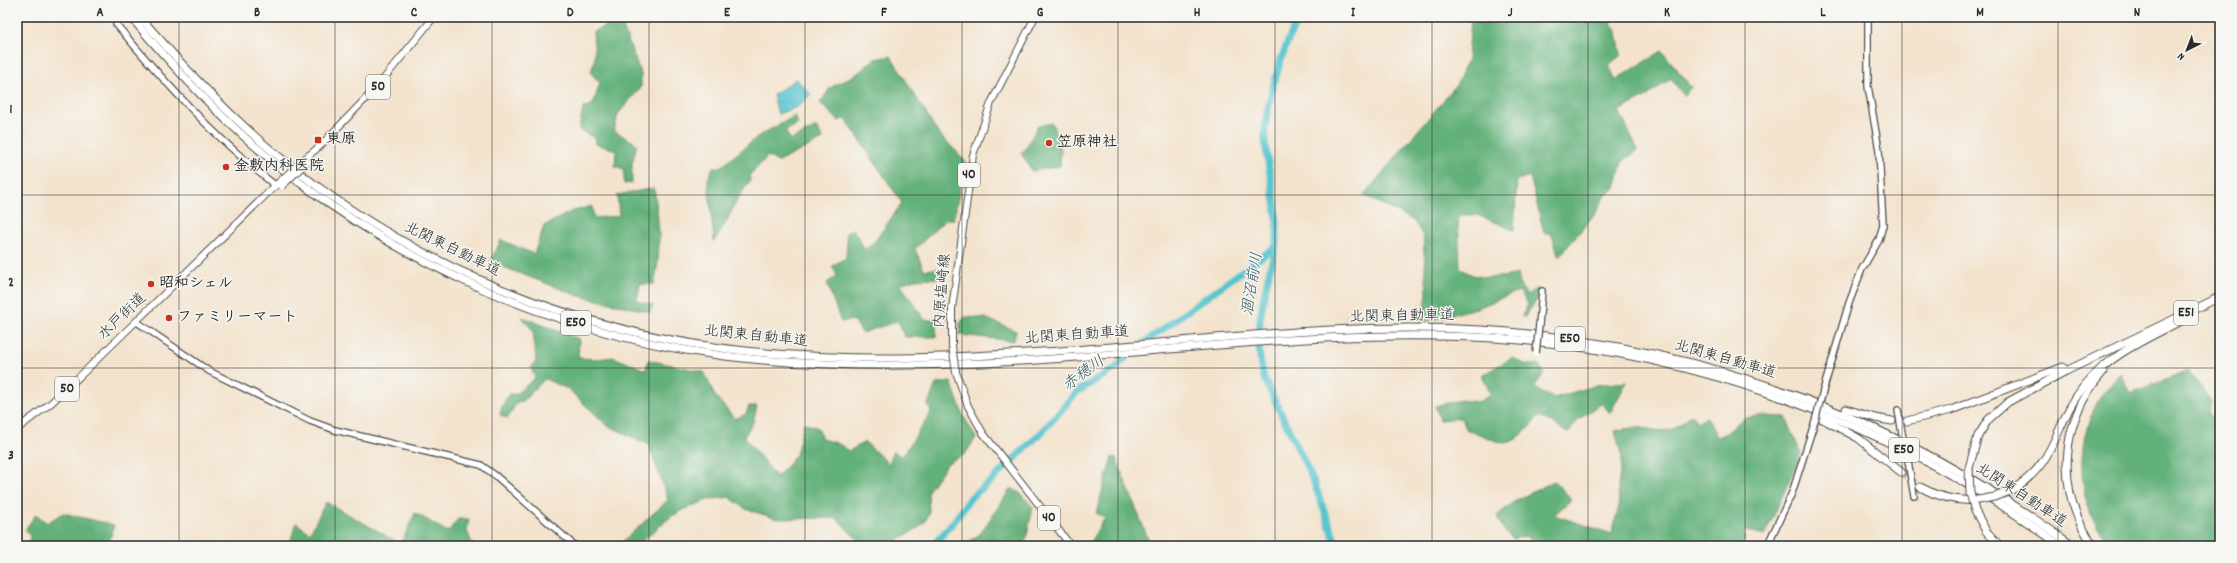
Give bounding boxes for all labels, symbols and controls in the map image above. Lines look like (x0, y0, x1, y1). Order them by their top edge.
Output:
text: A (96, 4, 104, 23)
text: B (254, 4, 260, 23)
text: C (411, 4, 418, 23)
text: D (567, 4, 574, 23)
text: E (724, 4, 731, 23)
text: F (881, 4, 887, 23)
text: G (1037, 4, 1044, 23)
text: H (1194, 4, 1201, 23)
text: I (1351, 4, 1356, 23)
text: J (1508, 4, 1513, 23)
text: K (1664, 4, 1670, 23)
text: L (1820, 4, 1826, 23)
text: M (1976, 4, 1984, 23)
text: N (2134, 4, 2140, 23)
north arrow (2167, 30, 2207, 70)
text: N (2174, 48, 2189, 64)
road number: 50 (366, 75, 390, 99)
text: 1 (10, 101, 13, 120)
place label: 東原 (326, 129, 356, 151)
place label: 笠原神社 (1057, 132, 1117, 154)
marker: 東原 (313, 135, 323, 145)
marker: 笠原神社 (1044, 138, 1054, 148)
place label: 金敷内科医院 (234, 156, 324, 178)
marker: 金敷内科医院 (221, 162, 231, 172)
road number: 40 (958, 163, 980, 187)
street label: 北関東自動車道 (400, 217, 504, 283)
water label: 涸沼前川 (1237, 251, 1269, 317)
street label: 内原塩崎線 (929, 253, 957, 329)
place label: 昭和シェル (159, 273, 233, 295)
text: 2 (8, 274, 14, 293)
marker: 昭和シェル (146, 279, 156, 289)
street label: 水戸街道 (94, 288, 152, 346)
road number: E51 (2174, 301, 2198, 325)
street label: 北関東自動車道 (1349, 305, 1455, 329)
place label: ファミリーマート (177, 307, 298, 329)
road number: E50 (561, 311, 591, 335)
marker: ファミリーマート (164, 313, 174, 323)
street label: 北関東自動車道 (703, 321, 809, 353)
street label: 北関東自動車道 (1024, 321, 1130, 351)
road number: E50 (1555, 327, 1585, 351)
street label: 北関東自動車道 (1671, 335, 1779, 385)
water label: 赤穂川 (1058, 351, 1110, 397)
road number: 50 (55, 377, 79, 401)
road number: E50 (1889, 438, 1919, 462)
text: 3 (8, 447, 14, 466)
street label: 北関東自動車道 (1971, 458, 2071, 534)
road number: 40 (1038, 506, 1060, 530)

